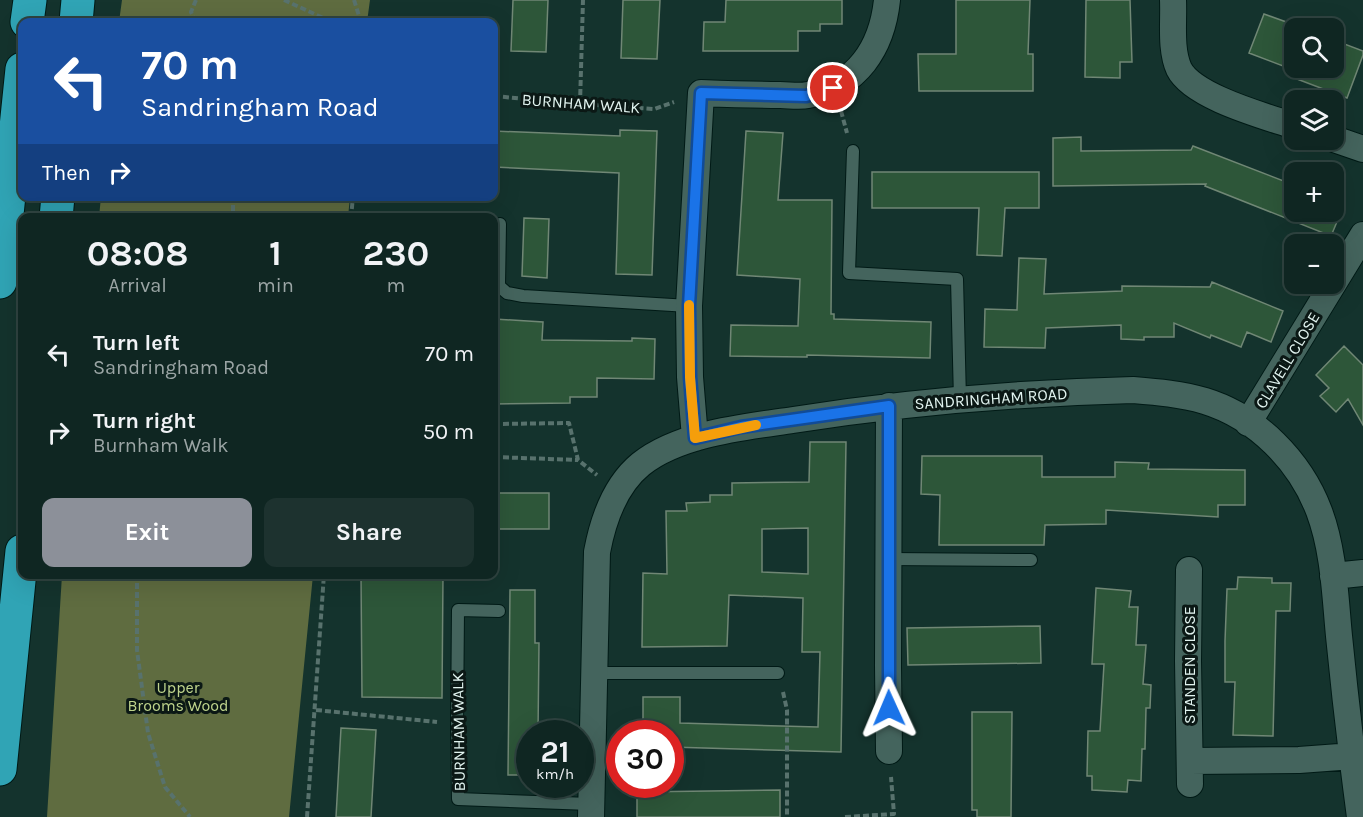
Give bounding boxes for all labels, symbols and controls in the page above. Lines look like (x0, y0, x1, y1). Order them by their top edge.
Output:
map controls (1284, 18, 1344, 294)
button: search (1284, 18, 1344, 78)
text: 70 m (141, 40, 239, 90)
icon: left (42, 42, 120, 120)
pin (807, 62, 858, 113)
icon: arrive (816, 71, 849, 104)
street label: BURNHAM WALK (521, 90, 641, 117)
button: layers (1284, 90, 1344, 150)
text: Sandringham Road (141, 91, 379, 123)
icon: right (103, 156, 136, 189)
text: Then (42, 160, 91, 186)
button: + (1284, 162, 1344, 222)
text: 08:08 (87, 232, 188, 274)
text: 1 (269, 232, 282, 274)
text: 230 (362, 232, 429, 274)
button: − (1284, 234, 1344, 294)
text: Arrival (108, 274, 167, 297)
text: min (257, 274, 294, 297)
text: m (387, 274, 405, 297)
street label: CLAVELL CLOSE (1251, 309, 1324, 412)
text: Turn left (93, 330, 180, 356)
icon: left (42, 338, 75, 371)
text: 70 m (425, 341, 474, 367)
text: Sandringham Road (93, 356, 269, 379)
street label: SANDRINGHAM ROAD (914, 384, 1068, 413)
text: Turn right (93, 408, 196, 434)
icon: right (42, 416, 75, 449)
text: 50 m (423, 419, 474, 445)
text: Burnham Walk (93, 434, 229, 457)
button: Exit (42, 498, 252, 567)
button: Share (264, 498, 474, 567)
street label: STANDEN CLOSE (1180, 606, 1199, 724)
street label: BURNHAM WALK (448, 672, 469, 791)
position arrow (857, 676, 921, 740)
park label: Upper Brooms Wood (127, 678, 229, 715)
speed limit sign: 30 (606, 720, 684, 798)
text: 21 (541, 734, 569, 770)
text: km/h (536, 765, 574, 783)

